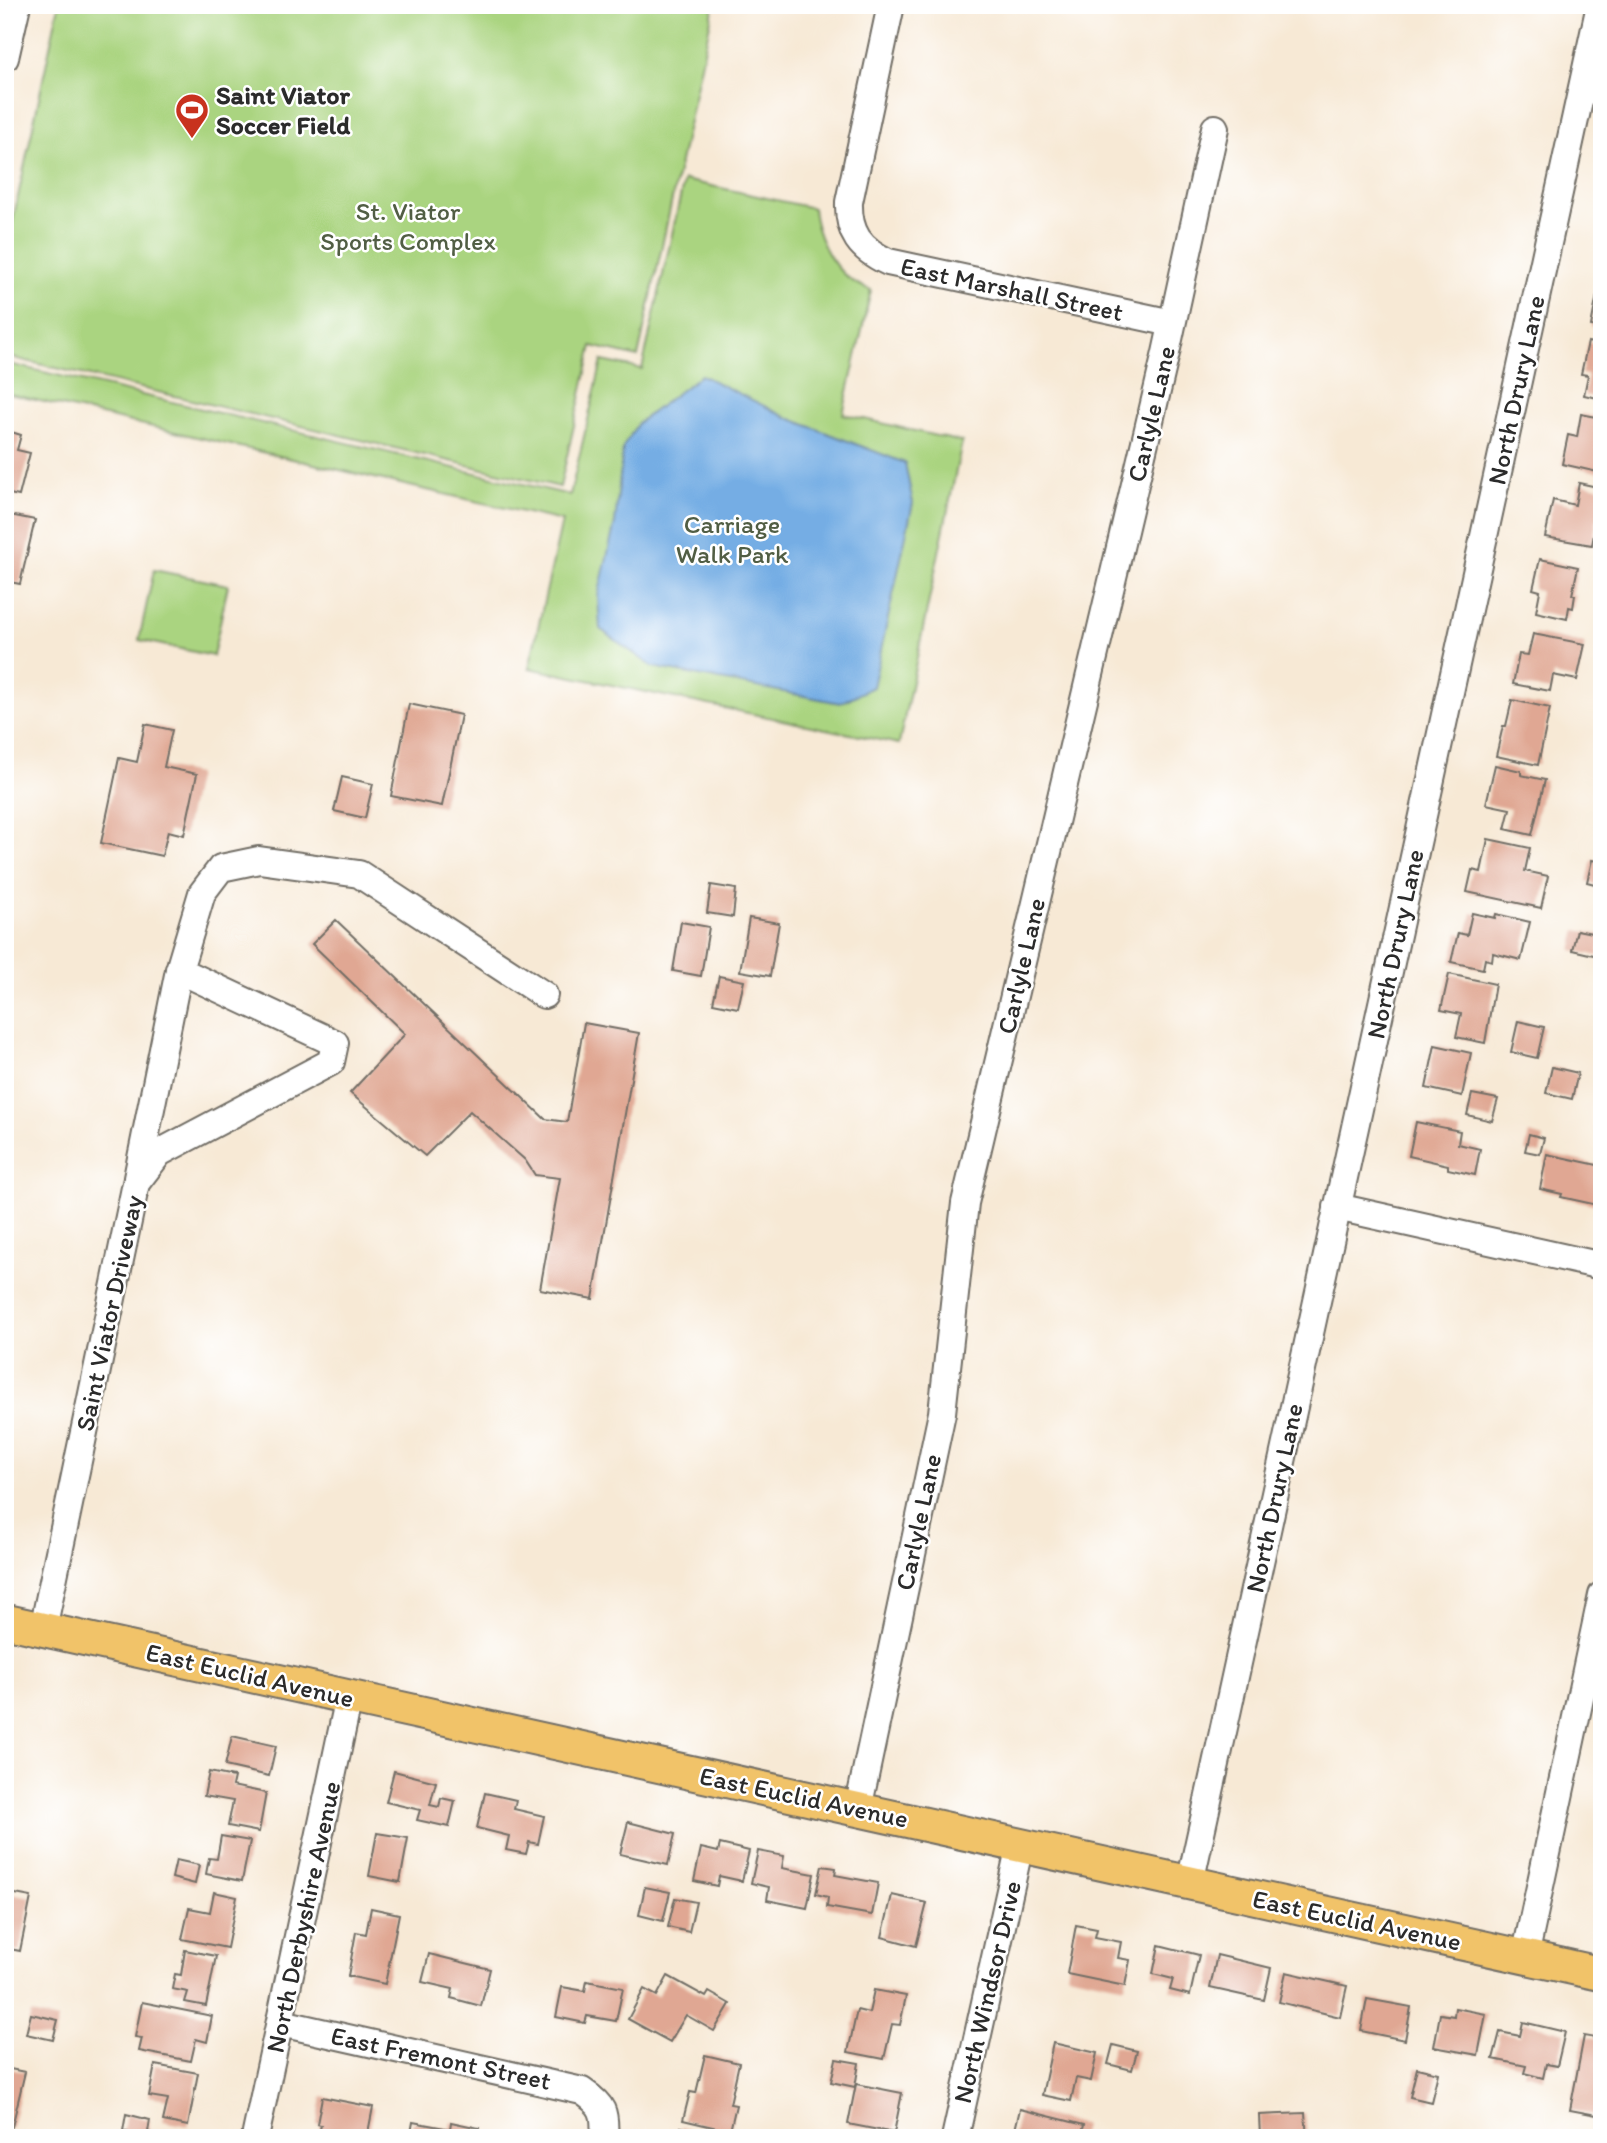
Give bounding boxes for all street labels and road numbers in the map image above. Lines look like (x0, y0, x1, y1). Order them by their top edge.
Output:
street label: East Marshall Street (898, 250, 1126, 328)
street label: North Drury Lane (1480, 292, 1552, 488)
street label: Carlyle Lane (1120, 343, 1182, 485)
street label: North Drury Lane (1359, 846, 1431, 1042)
street label: Carlyle Lane (990, 895, 1052, 1037)
street label: Saint Viator Driveway (68, 1192, 150, 1434)
street label: North Drury Lane (1238, 1400, 1310, 1596)
street label: Carlyle Lane (888, 1451, 948, 1593)
street label: East Euclid Avenue (143, 1636, 357, 1714)
street label: East Euclid Avenue (697, 1759, 911, 1835)
street label: North Derbyshire Avenue (259, 1778, 347, 2056)
street label: North Windsor Drive (946, 1878, 1028, 2106)
street label: East Euclid Avenue (1250, 1882, 1464, 1958)
street label: East Fremont Street (328, 2019, 554, 2097)

